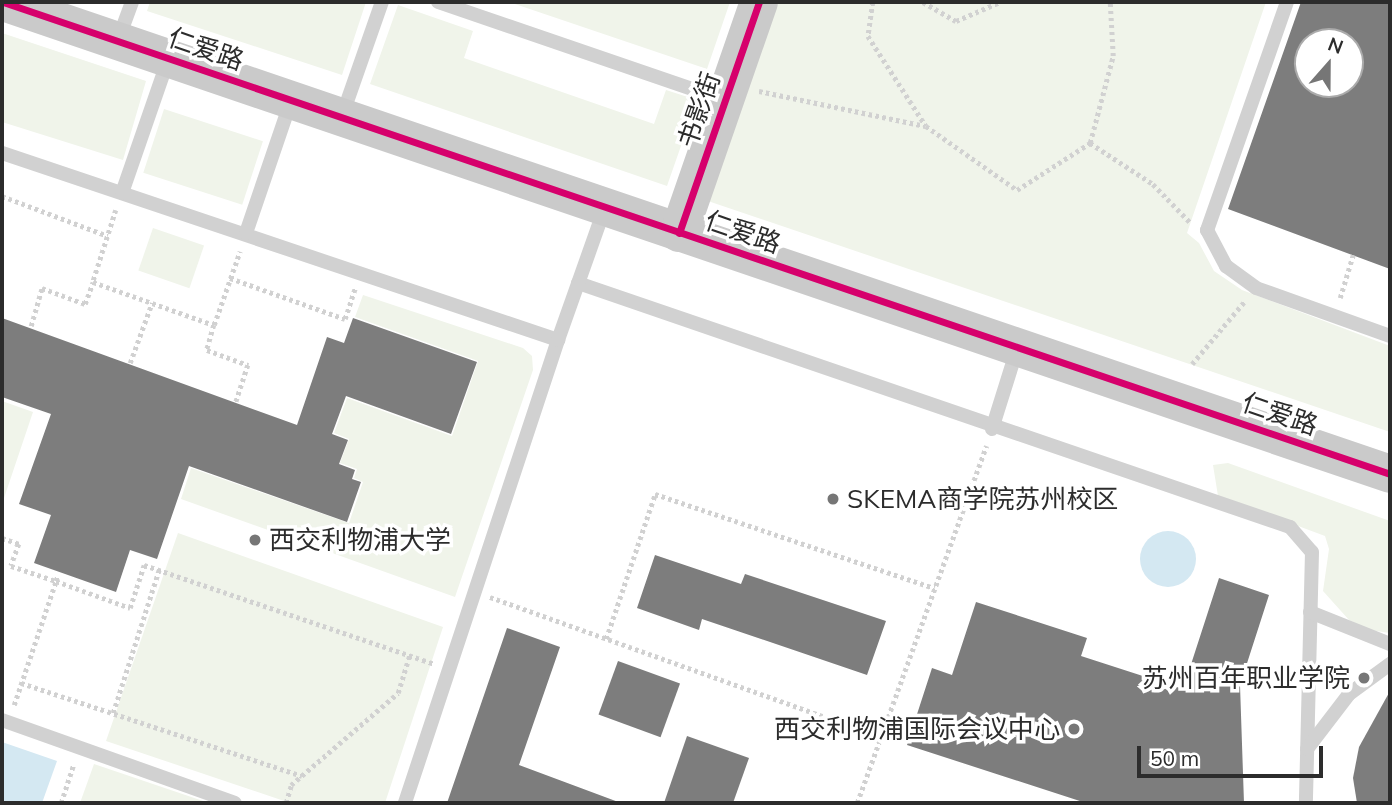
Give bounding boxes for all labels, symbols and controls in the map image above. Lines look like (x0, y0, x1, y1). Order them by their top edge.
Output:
street label: 仁爱路 (164, 22, 248, 76)
north arrow (1294, 28, 1364, 98)
text: N (1325, 31, 1347, 59)
street label: 书影街 (672, 68, 726, 152)
street label: 仁爱路 (701, 205, 785, 259)
street label: 仁爱路 (1238, 387, 1322, 441)
place label: SKEMA商学院苏州校区 (847, 483, 1118, 515)
marker: SKEMA商学院苏州校区 (825, 491, 841, 507)
place label: 西交利物浦大学 (269, 524, 451, 556)
marker: 西交利物浦大学 (247, 532, 263, 548)
place label: 苏州百年职业学院 (1142, 662, 1350, 694)
marker: 苏州百年职业学院 (1356, 670, 1372, 686)
place label: 西交利物浦国际会议中心 (774, 713, 1060, 745)
marker: 西交利物浦国际会议中心 (1066, 721, 1082, 737)
scale bar (1140, 732, 1326, 776)
text: 50 m (1150, 745, 1199, 771)

